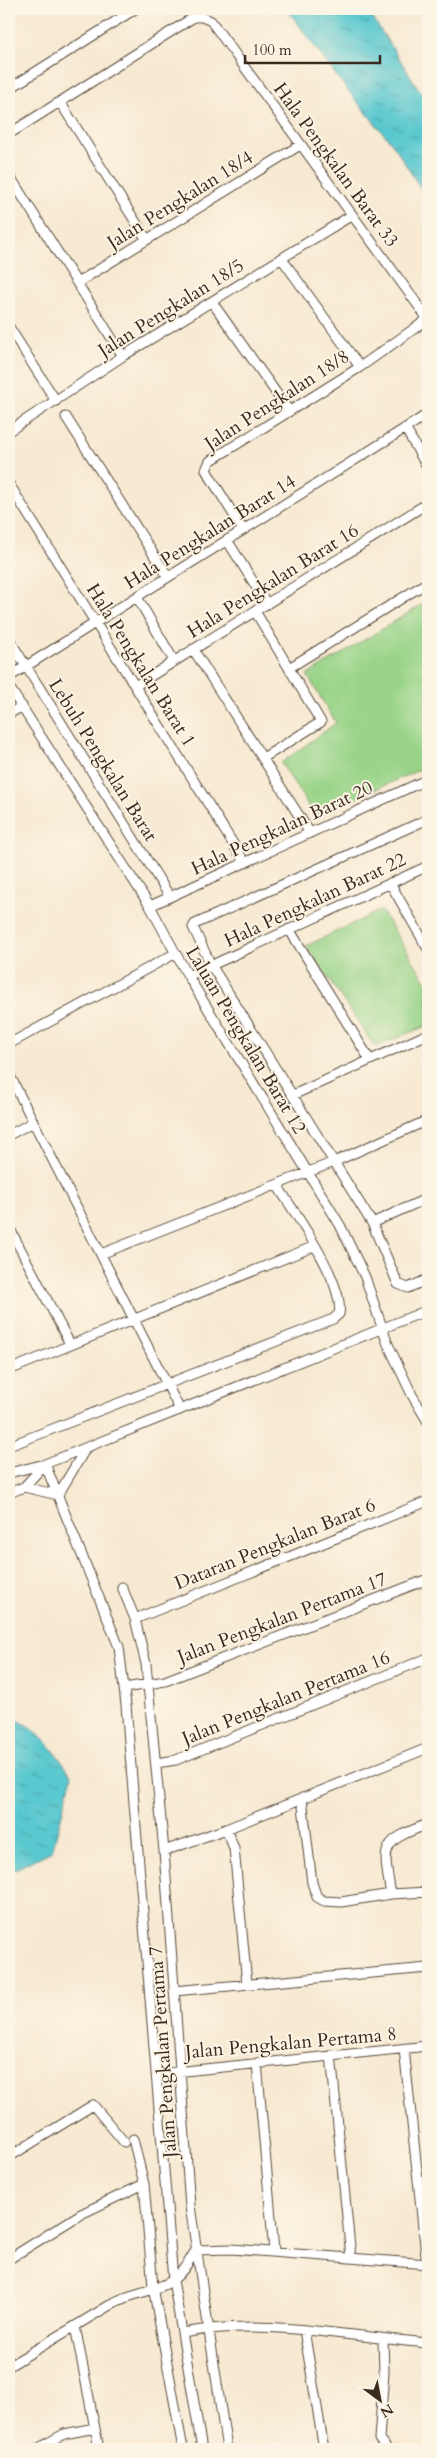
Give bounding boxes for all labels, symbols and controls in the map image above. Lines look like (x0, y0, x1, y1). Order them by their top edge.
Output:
scale bar (245, 32, 380, 64)
text: 100 m (252, 40, 292, 60)
street label: Hala Pengkalan Barat 33 (267, 77, 405, 253)
street label: Jalan Pengkalan 18/4 (100, 144, 258, 257)
street label: Jalan Pengkalan 18/5 (91, 253, 249, 365)
street label: Jalan Pengkalan 18/8 (197, 343, 354, 458)
street label: Hala Pengkalan Barat 14 (119, 468, 301, 595)
street label: Hala Pengkalan Barat 16 (182, 518, 364, 644)
street label: Hala Pengkalan Barat 1 (80, 578, 202, 752)
street label: Lebuh Pengkalan Barat (42, 674, 164, 846)
street label: Hala Pengkalan Barat 20 (187, 774, 377, 882)
street label: Hala Pengkalan Barat 22 (220, 846, 410, 954)
street label: Laluan Pengkalan Barat 12 (180, 941, 313, 1139)
street label: Dataran Pengkalan Barat 6 (171, 1492, 379, 1596)
street label: Jalan Pengkalan Pertama 17 (171, 1566, 391, 1671)
street label: Jalan Pengkalan Pertama 16 (175, 1644, 394, 1753)
street label: Jalan Pengkalan Pertama 7 (143, 1945, 184, 2162)
street label: Jalan Pengkalan Pertama 8 (181, 2021, 398, 2065)
north arrow (354, 2376, 404, 2426)
text: N (376, 2399, 397, 2422)

